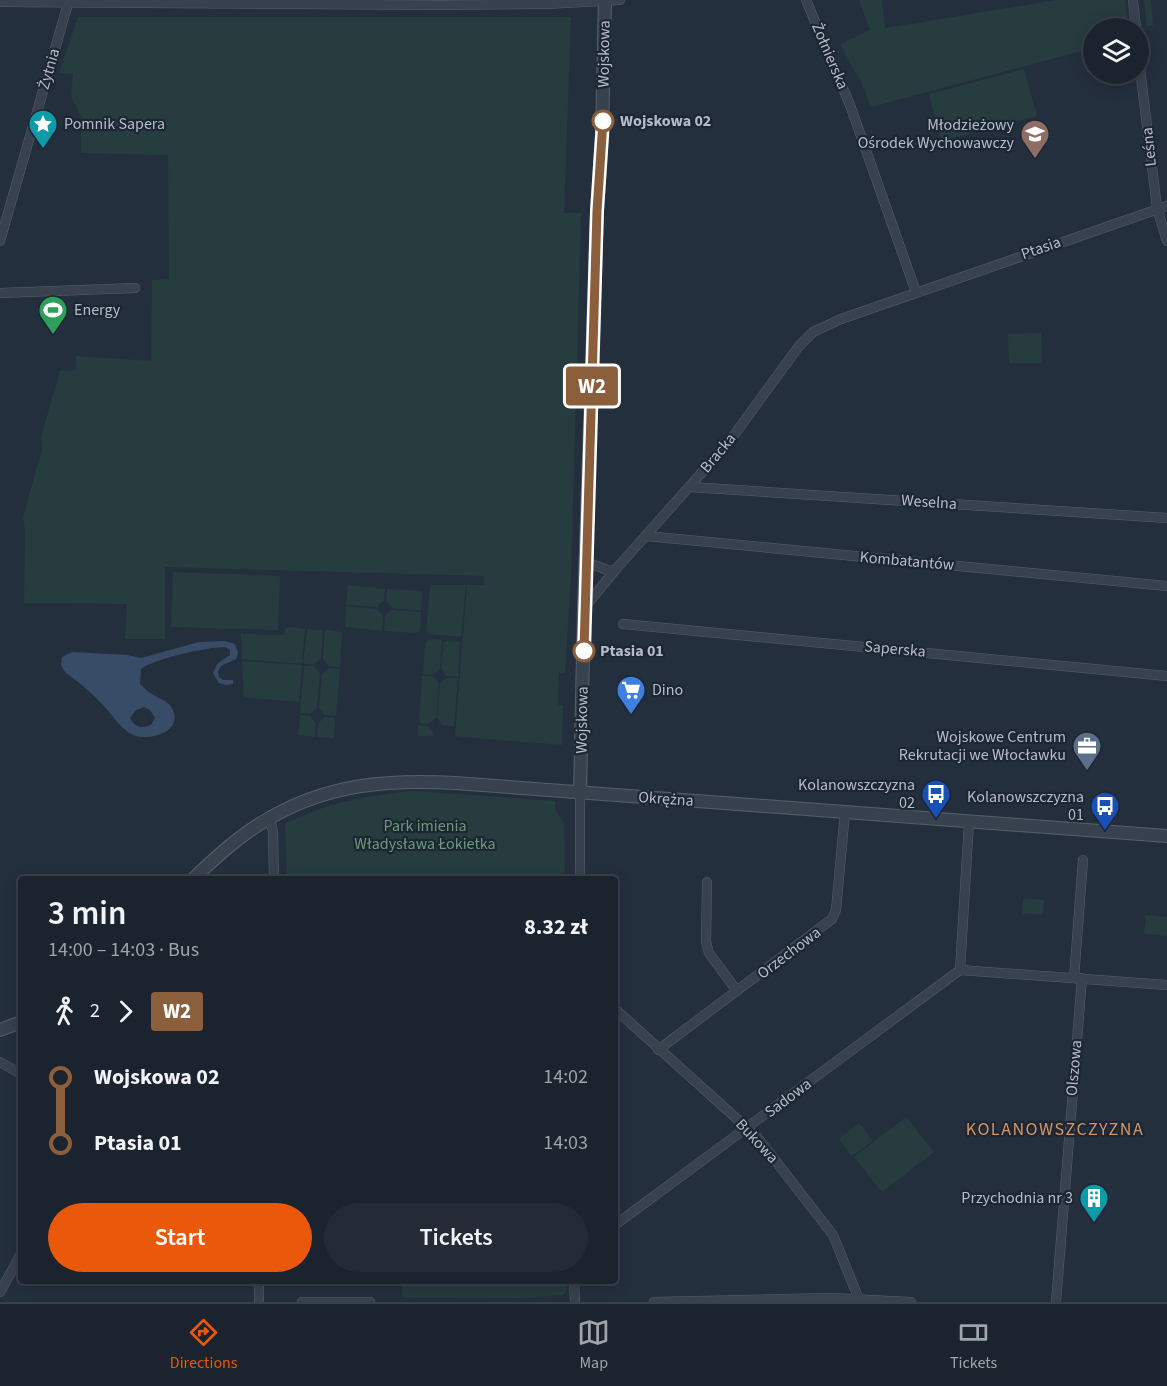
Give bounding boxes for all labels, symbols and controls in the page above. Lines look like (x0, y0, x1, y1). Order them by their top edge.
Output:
map controls (1083, 18, 1149, 84)
button: layers (1083, 18, 1149, 84)
street label: Żołnierska (806, 19, 854, 93)
street label: Wojskowa (592, 20, 616, 88)
street label: Żytnia (33, 46, 65, 92)
place icon: Pomnik Sapera (27, 108, 59, 150)
marker: Wojskowa 02 (592, 110, 614, 132)
place label: Wojskowa 02 (620, 110, 711, 132)
place label: Pomnik Sapera (64, 113, 165, 135)
place label: Młodzieżowy Ośrodek Wychowawczy (858, 114, 1015, 154)
school or university icon: Młodzieżowy Ośrodek Wychowawczy (1019, 118, 1051, 160)
street label: Leśna (1136, 126, 1162, 168)
street label: Ptasia (1018, 231, 1064, 265)
sports icon: Energy (37, 294, 69, 336)
place label: Energy (74, 299, 121, 321)
line badge: W2 (565, 366, 619, 406)
text: W2 (578, 371, 606, 401)
street label: Bracka (695, 428, 741, 478)
street label: Weselna (900, 489, 958, 515)
street label: Kombatantów (859, 546, 956, 576)
street label: Saperska (863, 635, 927, 663)
marker: Ptasia 01 (573, 640, 595, 662)
place label: Ptasia 01 (600, 640, 664, 662)
supermarket icon: Dino (615, 674, 647, 716)
place label: Dino (652, 679, 683, 701)
street label: Wojskowa (570, 686, 594, 754)
place label: Wojskowe Centrum Rekrutacji we Włocławku (899, 726, 1066, 766)
office icon: Wojskowe Centrum Rekrutacji we Włocławku (1071, 730, 1103, 772)
place label: Kolanowszczyzna 02 (798, 774, 915, 814)
bus stop icon: Kolanowszczyzna 02 (920, 778, 952, 820)
street label: Okrężna (638, 786, 694, 812)
place label: Kolanowszczyzna 01 (967, 786, 1084, 826)
bus stop icon: Kolanowszczyzna 01 (1089, 790, 1121, 832)
park label: Park imienia Władysława Łokietka (354, 815, 496, 855)
text: 3 min (48, 890, 126, 937)
text: 8.32 zł (524, 911, 588, 943)
street label: Orzechowa (753, 922, 825, 984)
text: 14:00 – 14:03 · Bus (48, 936, 199, 964)
icon: walk (48, 995, 81, 1028)
icon: forward (109, 995, 142, 1028)
text: W2 (163, 996, 191, 1026)
text: 2 (90, 997, 100, 1025)
street label: Olszowa (1061, 1039, 1087, 1097)
text: Wojskowa 02 (94, 1061, 220, 1093)
text: 14:02 (543, 1063, 588, 1091)
street label: Sadowa (760, 1073, 816, 1123)
street label: Bukowa (731, 1114, 783, 1168)
district label: KOLANOWSZCZYZNA (966, 1117, 1144, 1142)
text: Ptasia 01 (94, 1127, 182, 1159)
text: 14:03 (543, 1129, 588, 1157)
building icon: Przychodnia nr 3 (1078, 1182, 1110, 1224)
place label: Przychodnia nr 3 (961, 1187, 1073, 1209)
button: Start (48, 1203, 312, 1272)
button: Tickets (324, 1203, 588, 1272)
tab: Directions (170, 1316, 238, 1374)
tab: Map (577, 1316, 610, 1374)
tab: Tickets (950, 1316, 997, 1374)

